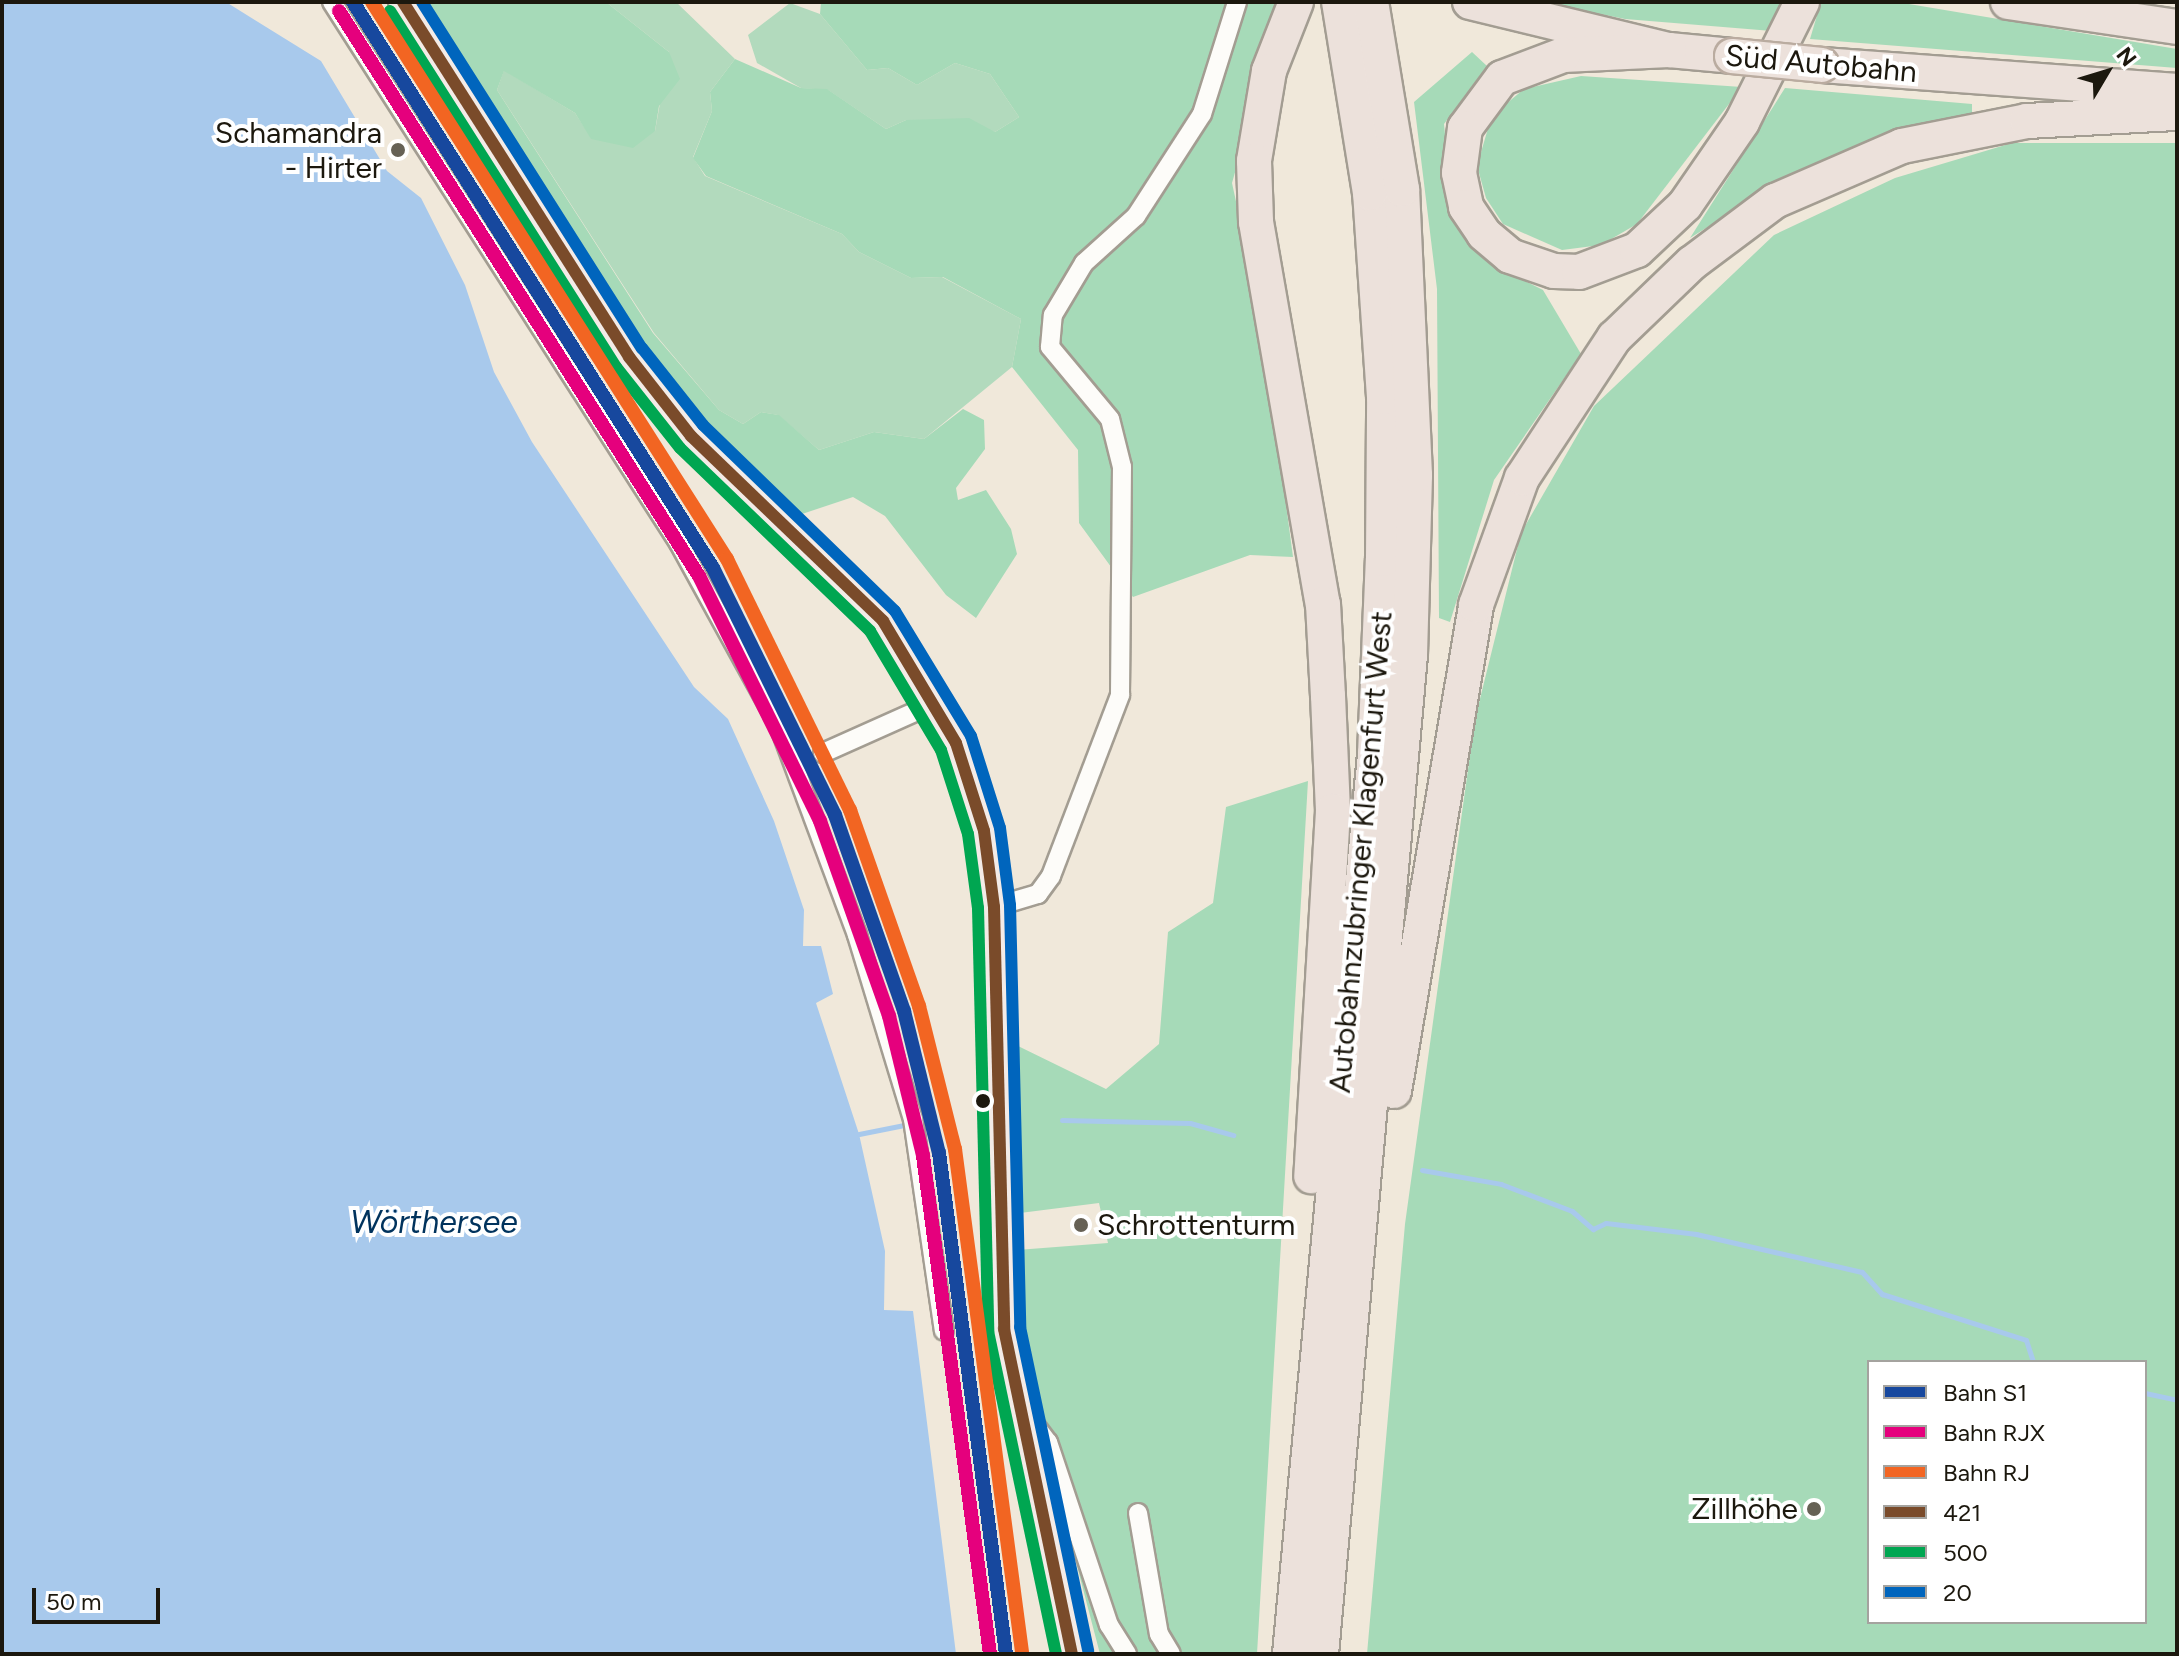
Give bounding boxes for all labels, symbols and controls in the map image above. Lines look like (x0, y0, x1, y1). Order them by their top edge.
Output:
north arrow (2067, 32, 2147, 112)
street label: Süd Autobahn (1724, 38, 1918, 90)
text: N (2110, 42, 2142, 72)
place label: Schamandra - Hirter (215, 115, 382, 186)
marker: Schamandra - Hirter (389, 141, 407, 159)
street label: Autobahnzubringer Klagenfurt West (1322, 610, 1400, 1094)
unlabelled marker (975, 1093, 991, 1109)
water label: Wörthersee (350, 1203, 518, 1241)
place label: Schrottenturm (1097, 1207, 1295, 1243)
marker: Schrottenturm (1072, 1216, 1090, 1234)
legend (1867, 1360, 2147, 1624)
text: Bahn S1 (1943, 1378, 2027, 1407)
text: Bahn RJX (1943, 1418, 2045, 1447)
text: Bahn RJ (1943, 1458, 2030, 1487)
place label: Zillhöhe (1691, 1491, 1798, 1527)
text: 421 (1943, 1498, 1981, 1527)
marker: Zillhöhe (1805, 1500, 1823, 1518)
text: 500 (1943, 1538, 1988, 1567)
scale bar (36, 1572, 164, 1622)
text: 20 (1943, 1578, 1972, 1607)
text: 50 m (46, 1587, 102, 1616)

